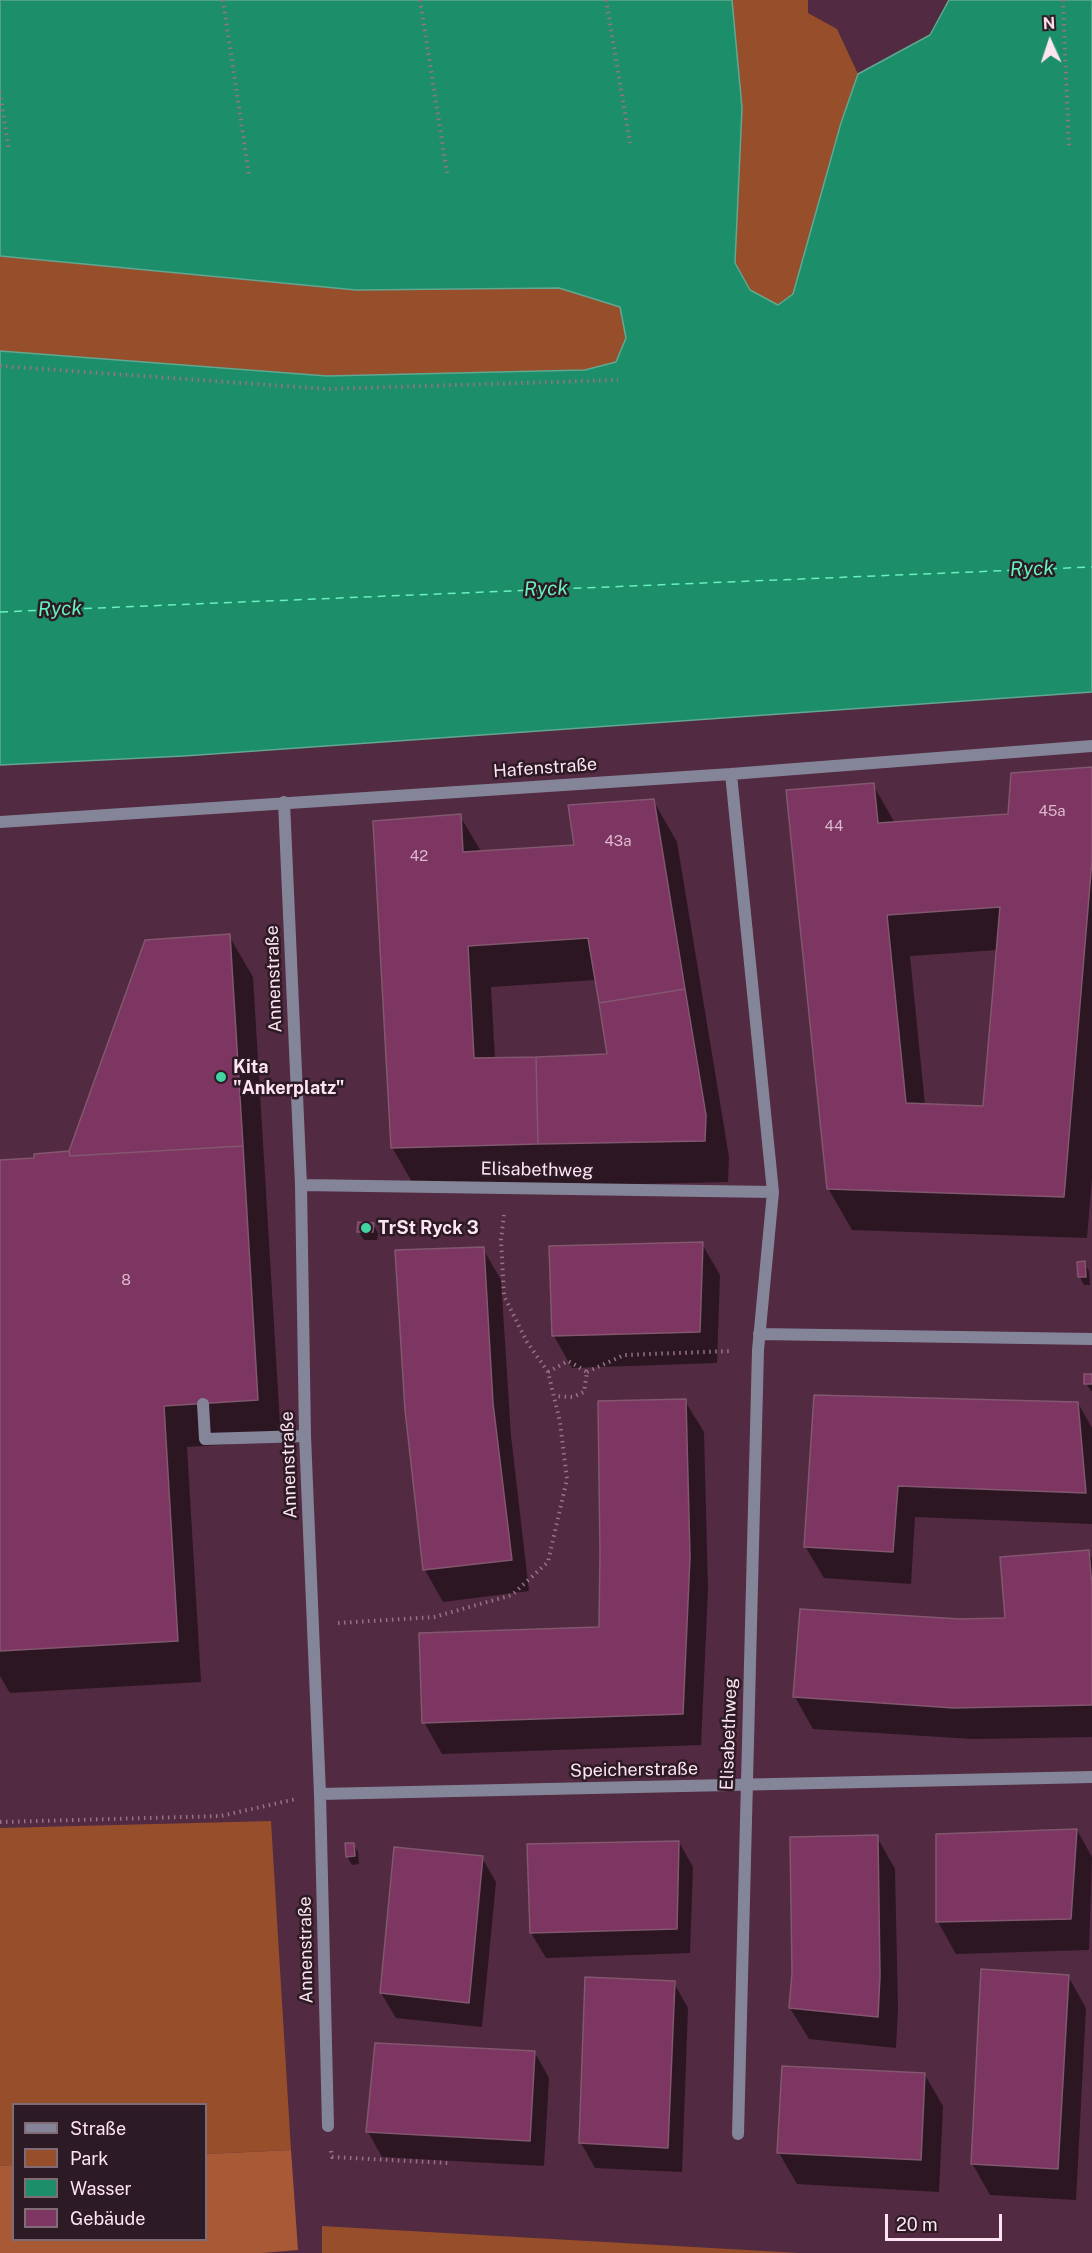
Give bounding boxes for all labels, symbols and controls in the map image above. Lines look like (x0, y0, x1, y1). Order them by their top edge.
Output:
north arrow (1020, 12, 1080, 72)
text: N (1042, 14, 1056, 33)
water label: Ryck (1009, 556, 1055, 582)
water label: Ryck (523, 576, 569, 602)
water label: Ryck (37, 596, 83, 622)
street label: Hafenstraße (492, 754, 598, 782)
house number: 45a (1038, 802, 1066, 820)
house number: 44 (825, 817, 843, 835)
house number: 43a (604, 832, 632, 850)
house number: 42 (410, 847, 428, 865)
street label: Annenstraße (261, 925, 287, 1033)
place label: Kita "Ankerplatz" (233, 1056, 344, 1098)
marker: Kita "Ankerplatz" (214, 1070, 228, 1084)
street label: Elisabethweg (481, 1158, 593, 1182)
place label: TrSt Ryck 3 (378, 1217, 479, 1239)
marker: TrSt Ryck 3 (359, 1221, 373, 1235)
house number: 8 (121, 1271, 131, 1289)
street label: Annenstraße (276, 1411, 302, 1519)
street label: Elisabethweg (716, 1677, 742, 1791)
street label: Speicherstraße (570, 1758, 698, 1782)
street label: Annenstraße (294, 1896, 318, 2004)
legend (12, 2103, 207, 2241)
text: Straße (70, 2118, 126, 2139)
text: Park (70, 2148, 108, 2169)
text: Wasser (70, 2178, 132, 2199)
scale bar (888, 2202, 1005, 2240)
text: Gebäude (70, 2208, 145, 2229)
text: 20 m (896, 2214, 938, 2235)

